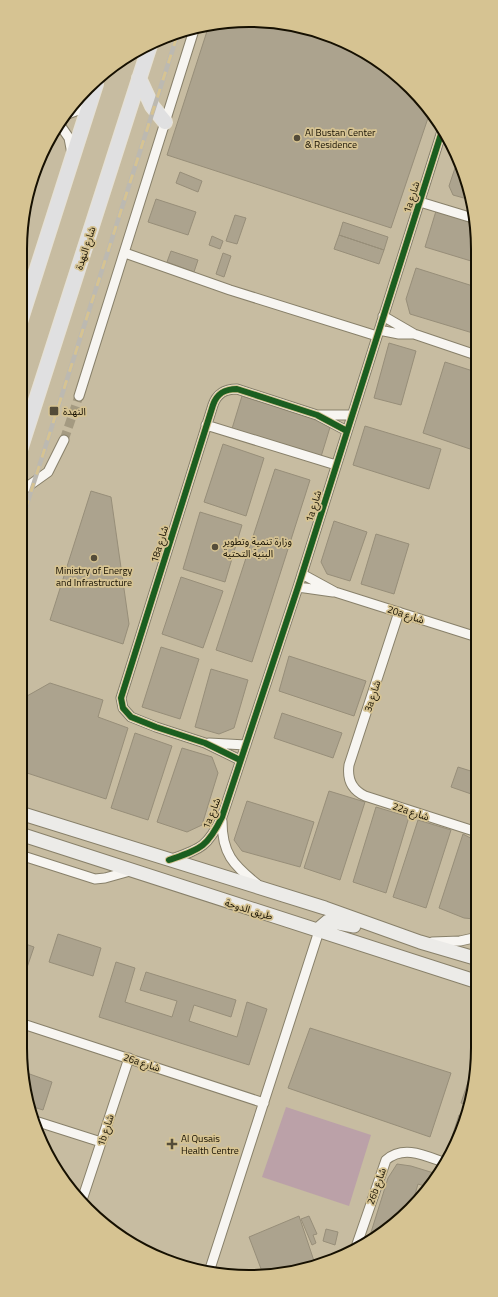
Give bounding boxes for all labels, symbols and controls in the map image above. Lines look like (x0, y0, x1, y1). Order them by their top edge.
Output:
place label: Al Bustan Center & Residence (305, 125, 376, 152)
marker: Al Bustan Center & Residence (292, 133, 302, 143)
street label: 1a شارع (399, 179, 424, 215)
street label: شارع النهدة (71, 225, 100, 272)
place label: النهدة (63, 404, 86, 419)
marker: النهدة (48, 405, 60, 417)
street label: 1a شارع (302, 488, 325, 524)
street label: 18a شارع (147, 524, 172, 564)
place label: وزارة تنمية وتطوير البنية التحتية (222, 534, 292, 561)
marker: وزارة تنمية وتطوير البنية التحتية (210, 542, 220, 552)
marker: Ministry of Energy and Infrastructure (89, 553, 99, 563)
place label: Ministry of Energy and Infrastructure (56, 563, 133, 590)
street label: 20a شارع (385, 601, 426, 628)
street label: 3a شارع (360, 678, 385, 714)
street label: 1a شارع (198, 795, 225, 831)
street label: 22a شارع (390, 798, 431, 825)
street label: طريق الدوحة (223, 895, 275, 924)
street label: 26a شارع (121, 1049, 162, 1076)
street label: 1b شارع (93, 1112, 118, 1148)
place label: Al Qusais Health Centre (181, 1131, 239, 1158)
marker: Al Qusais Health Centre (166, 1138, 178, 1150)
street label: 26b شارع (363, 1166, 390, 1207)

